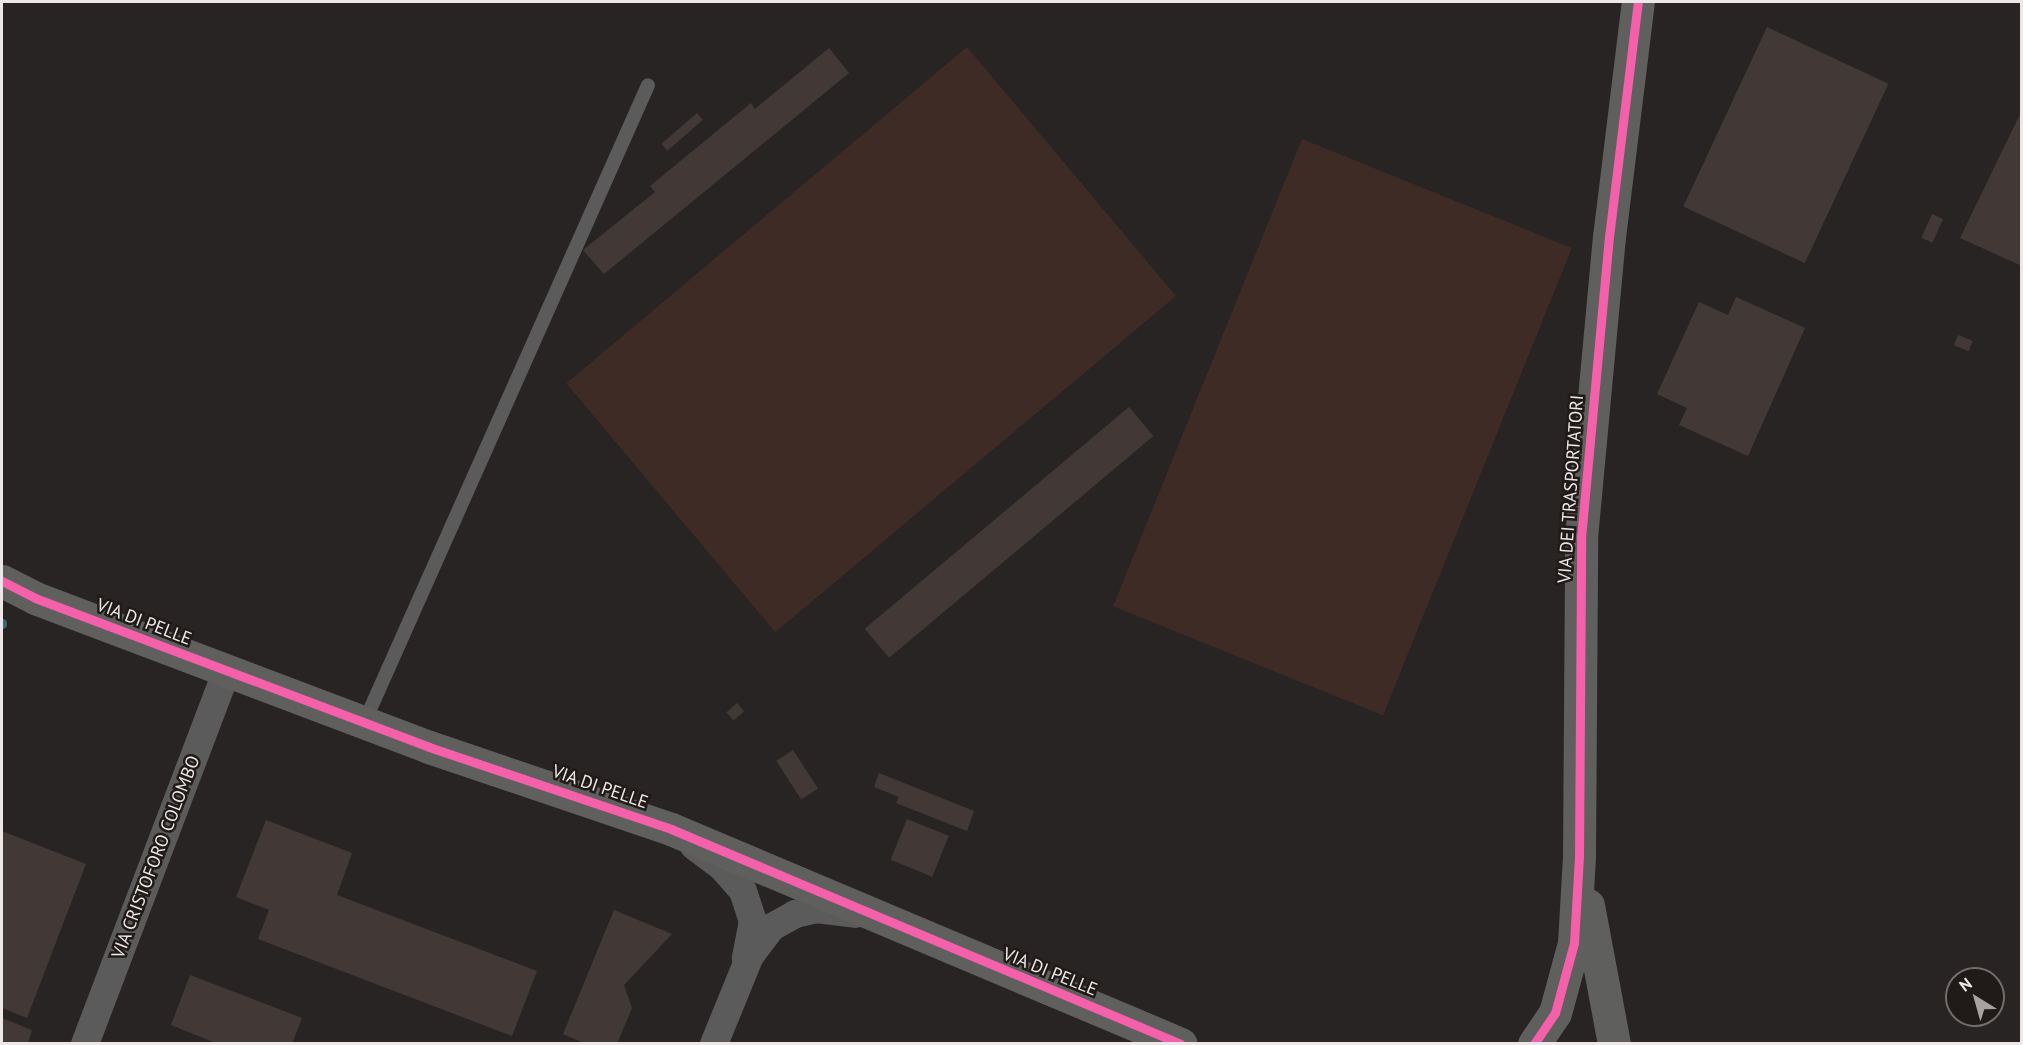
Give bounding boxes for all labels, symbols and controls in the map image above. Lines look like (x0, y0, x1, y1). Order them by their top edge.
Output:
street label: VIA DEI TRASPORTATORI (1554, 394, 1588, 584)
street label: VIA DI PELLE (93, 594, 195, 650)
street label: VIA CRISTOFORO COLOMBO (107, 752, 205, 962)
street label: VIA DI PELLE (549, 760, 651, 814)
street label: VIA DI PELLE (999, 943, 1101, 1001)
north arrow (1945, 967, 2005, 1027)
text: N (1955, 973, 1976, 995)

